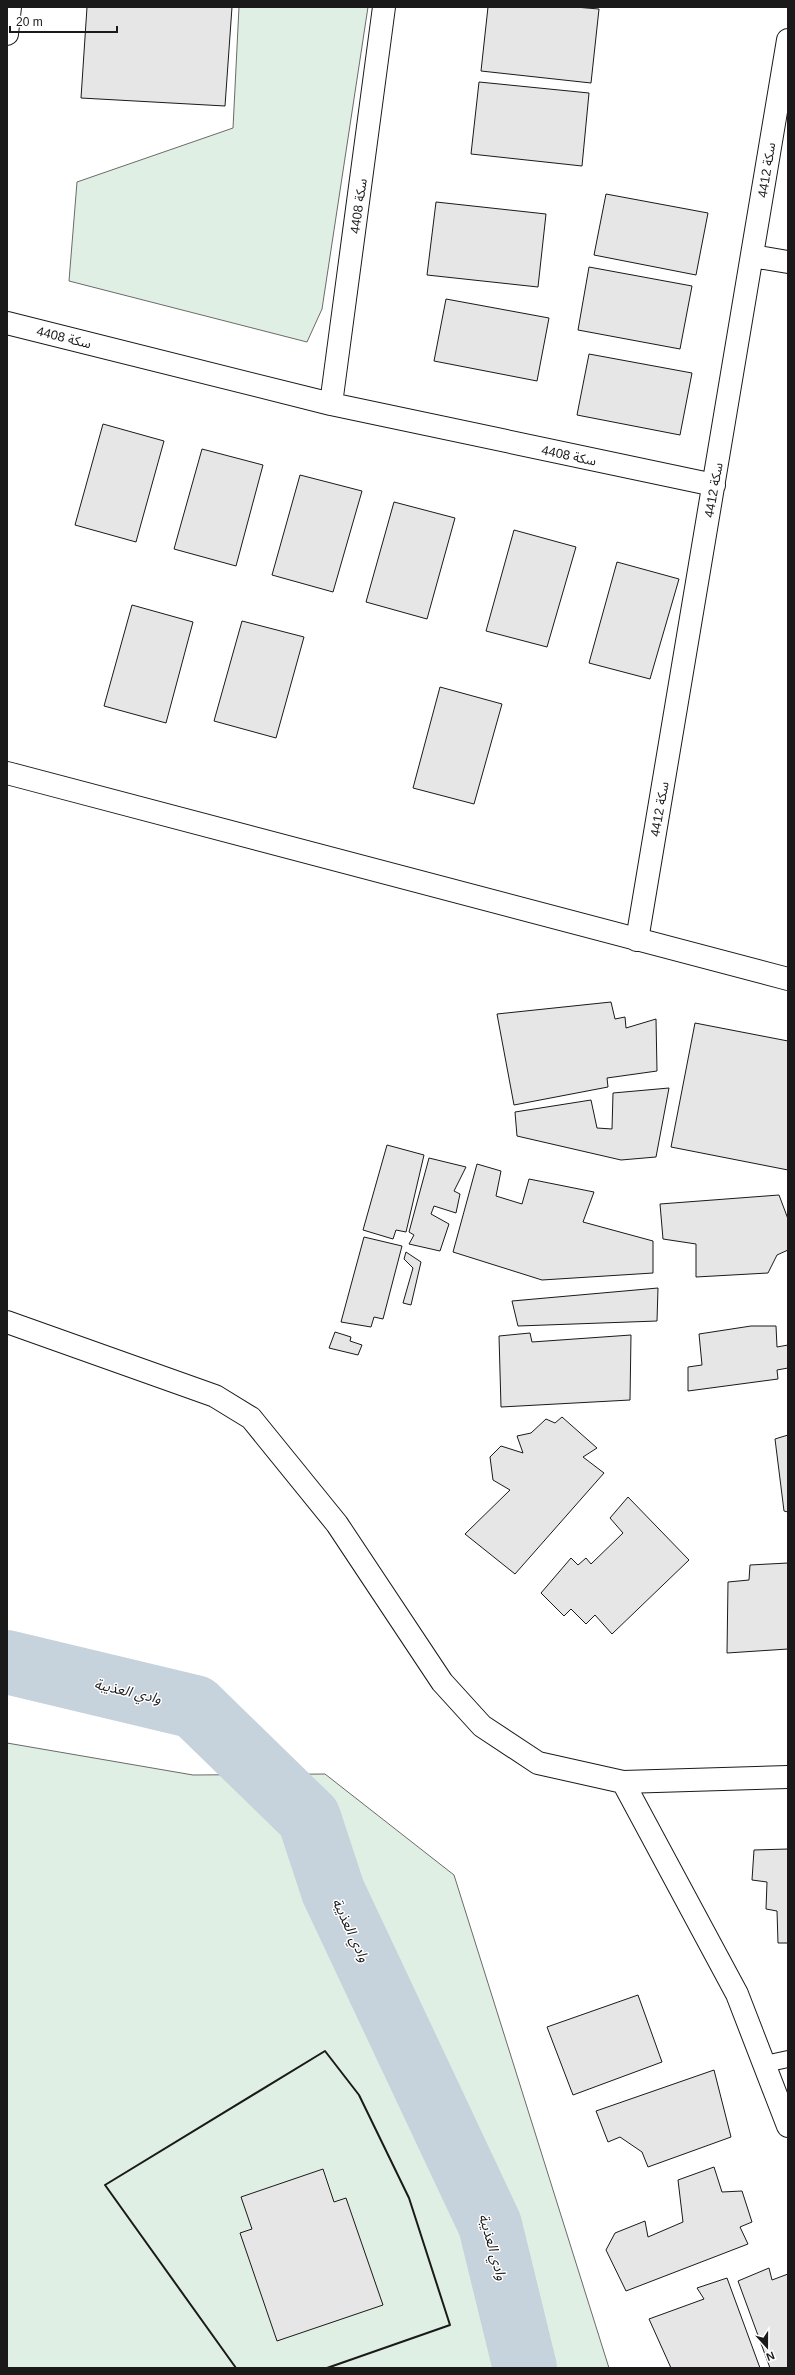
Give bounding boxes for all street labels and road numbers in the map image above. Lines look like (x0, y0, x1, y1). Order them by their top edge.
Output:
street label: سكة 4412 (755, 141, 778, 199)
street label: سكة 4408 (347, 177, 370, 235)
street label: سكة 4408 (35, 323, 93, 351)
street label: سكة 4408 (540, 442, 598, 469)
street label: سكة 4412 (701, 461, 726, 519)
street label: سكة 4412 (647, 780, 672, 838)

